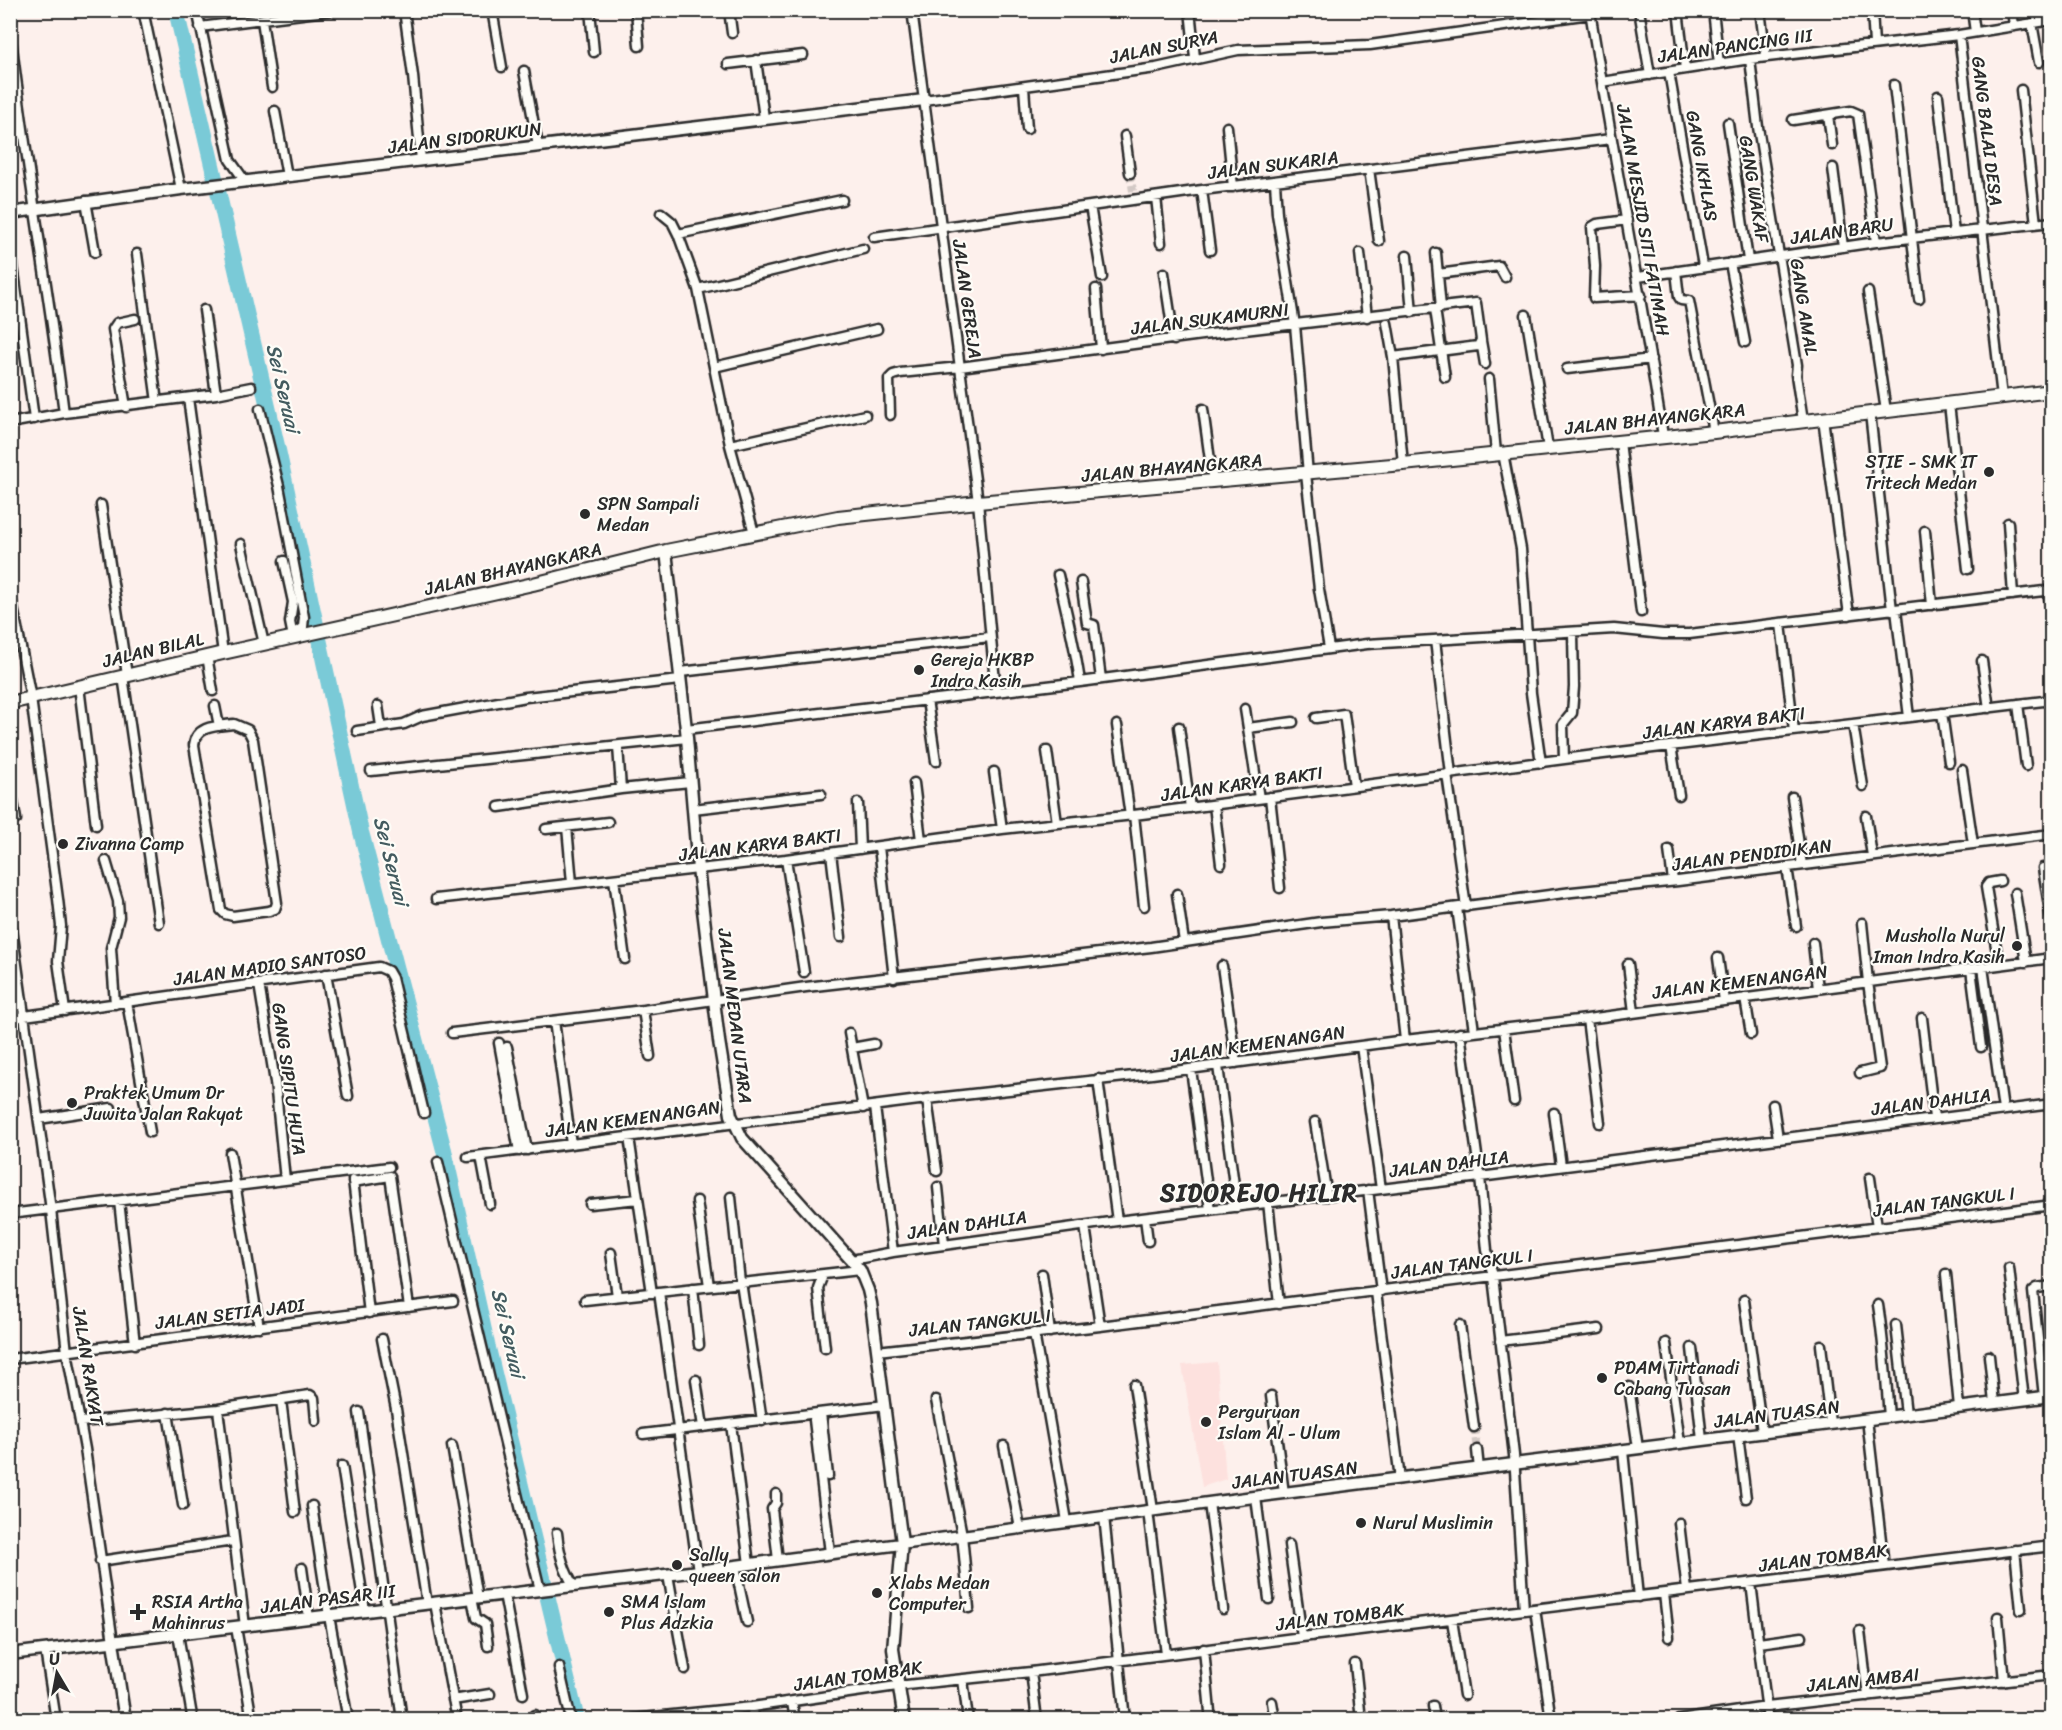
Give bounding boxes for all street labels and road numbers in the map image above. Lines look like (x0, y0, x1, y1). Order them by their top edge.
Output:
street label: JALAN PANCING III (1655, 19, 1816, 73)
street label: JALAN SURYA (1106, 21, 1221, 73)
street label: GANG BALAI DESA (1962, 55, 2012, 207)
street label: JALAN MESJID SITI FATIMAH (1607, 101, 1679, 339)
street label: GANG IKHLAS (1677, 108, 1727, 224)
street label: JALAN SIDORUKUN (385, 113, 544, 163)
street label: GANG WAKAF (1730, 133, 1778, 246)
street label: JALAN SUKARIA (1205, 141, 1340, 189)
street label: JALAN BARU (1788, 208, 1897, 254)
street label: JALAN GEREJA (943, 236, 991, 361)
street label: GANG AMAL (1781, 256, 1828, 359)
street label: JALAN SUKAMURNI (1128, 293, 1291, 345)
street label: JALAN BHAYANGKARA (1562, 394, 1747, 444)
street label: JALAN BHAYANGKARA (1079, 444, 1264, 492)
street label: JALAN BHAYANGKARA (420, 533, 605, 605)
street label: JALAN BILAL (98, 623, 207, 677)
street label: JALAN KARYA BAKTI (1640, 697, 1807, 749)
street label: JALAN KARYA BAKTI (1158, 757, 1325, 811)
street label: JALAN KARYA BAKTI (676, 819, 843, 871)
street label: JALAN PENDIDIKAN (1669, 829, 1834, 881)
street label: JALAN MEDAN UTARA (708, 926, 762, 1105)
street label: JALAN MADIO SANTOSO (170, 937, 369, 996)
street label: JALAN KEMENANGAN (1650, 955, 1830, 1009)
street label: GANG SIPITU HUTA (262, 1001, 316, 1157)
street label: JALAN KEMENANGAN (1167, 1016, 1348, 1072)
street label: JALAN DAHLIA (1869, 1079, 1992, 1125)
street label: JALAN KEMENANGAN (542, 1091, 723, 1147)
street label: JALAN DAHLIA (1387, 1141, 1510, 1187)
street label: JALAN TANGKUL I (1870, 1177, 2017, 1227)
street label: JALAN DAHLIA (904, 1201, 1029, 1249)
street label: JALAN TANGKUL I (1388, 1239, 1535, 1289)
street label: JALAN SETIA JADI (153, 1289, 308, 1339)
street label: JALAN TANGKUL I (907, 1300, 1053, 1346)
street label: JALAN RAKYAT (63, 1303, 113, 1429)
street label: JALAN TUASAN (1711, 1390, 1842, 1438)
street label: JALAN TUASAN (1229, 1451, 1360, 1499)
street label: JALAN TOMBAK (1756, 1534, 1890, 1582)
street label: JALAN PASAR III (258, 1575, 399, 1623)
street label: JALAN TOMBAK (1273, 1593, 1407, 1641)
street label: JALAN TOMBAK (791, 1651, 925, 1701)
street label: JALAN AMBAI (1804, 1658, 1921, 1702)

